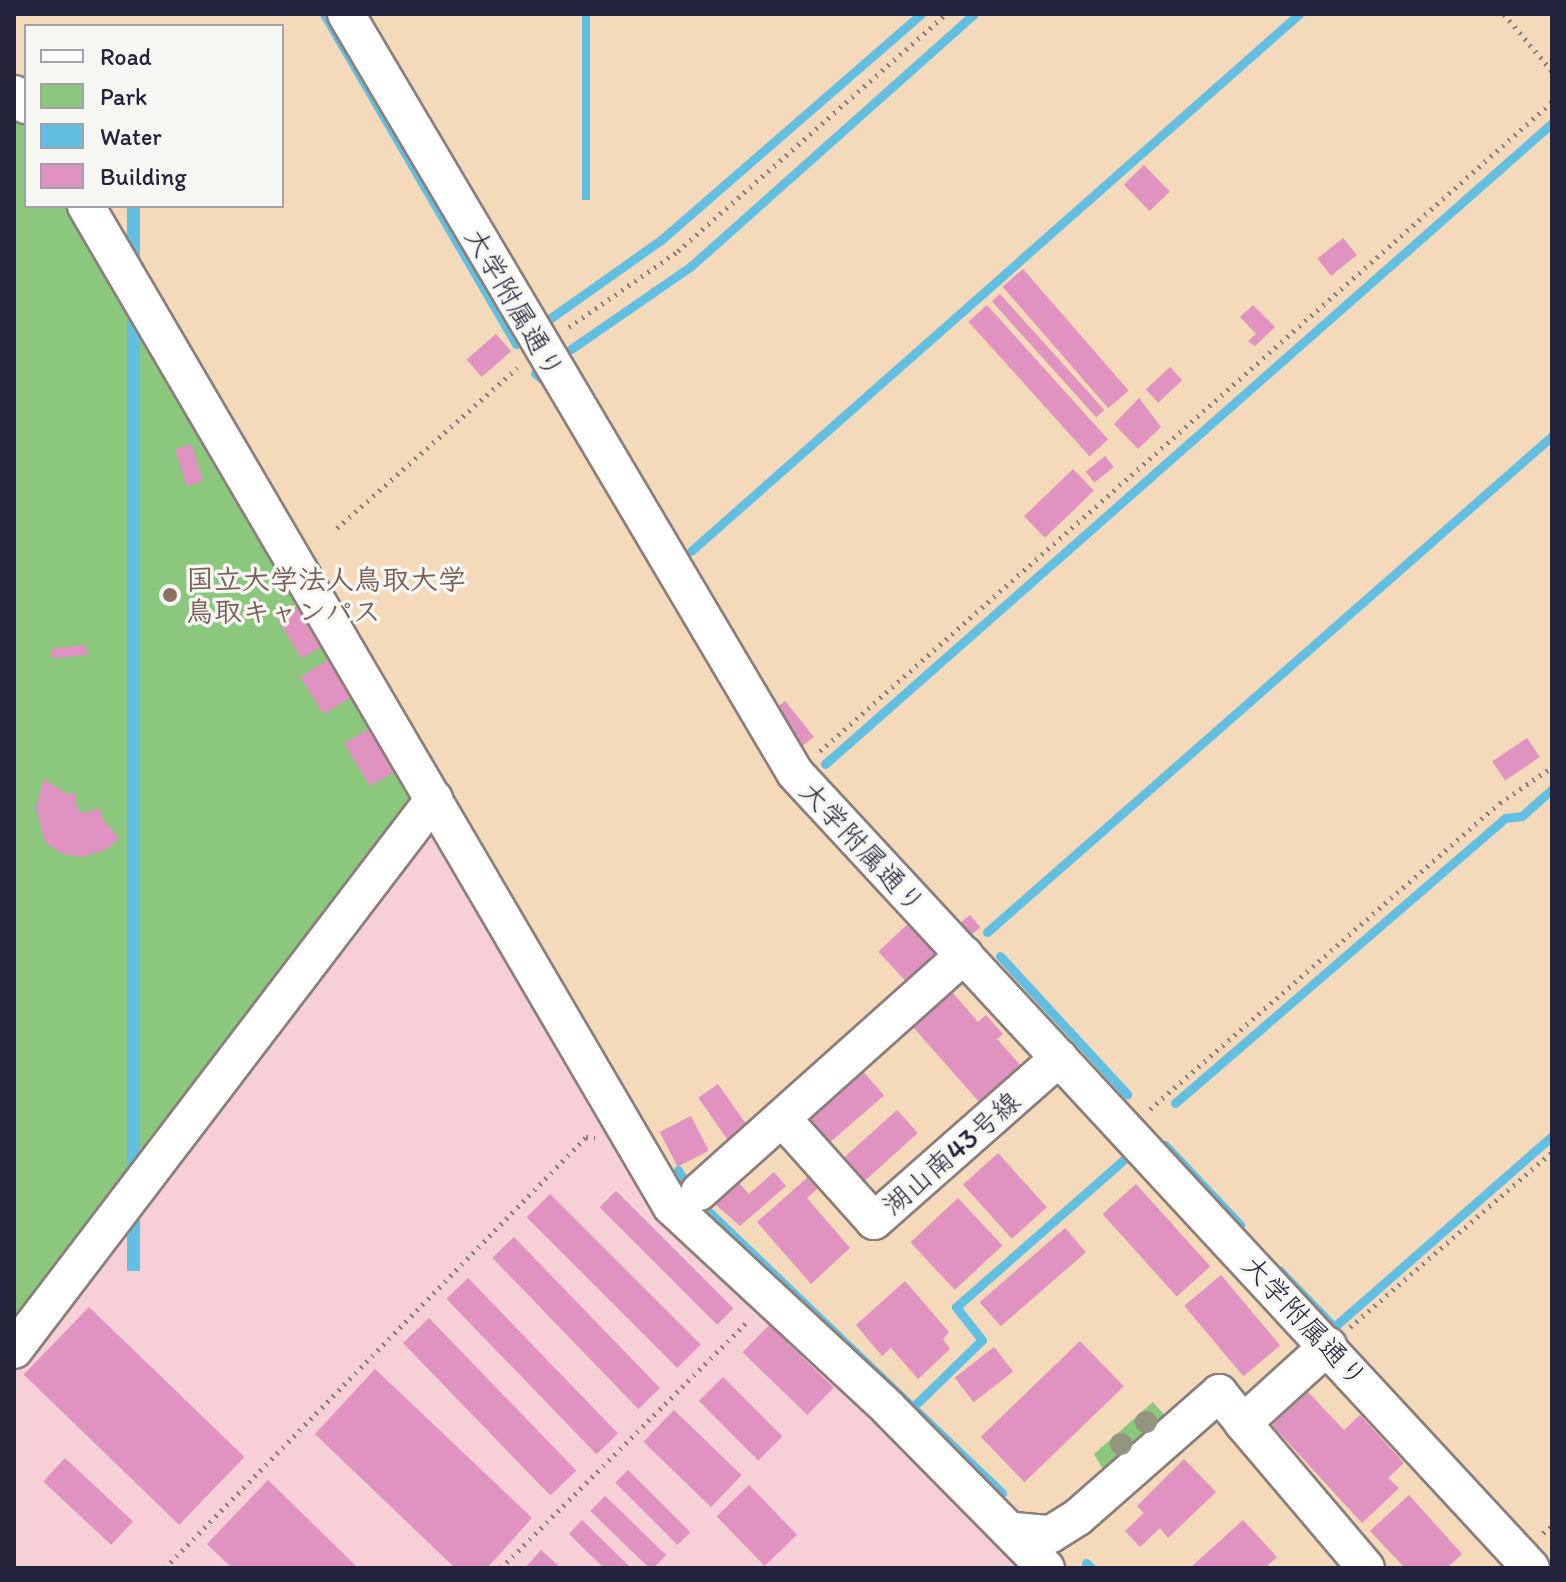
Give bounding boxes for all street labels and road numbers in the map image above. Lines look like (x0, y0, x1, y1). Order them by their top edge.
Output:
street label: 大学附属通り (458, 222, 572, 384)
street label: 大学附属通り (793, 774, 933, 920)
street label: 湖山南43号線 (875, 1084, 1027, 1222)
street label: 大学附属通り (1235, 1248, 1375, 1394)

